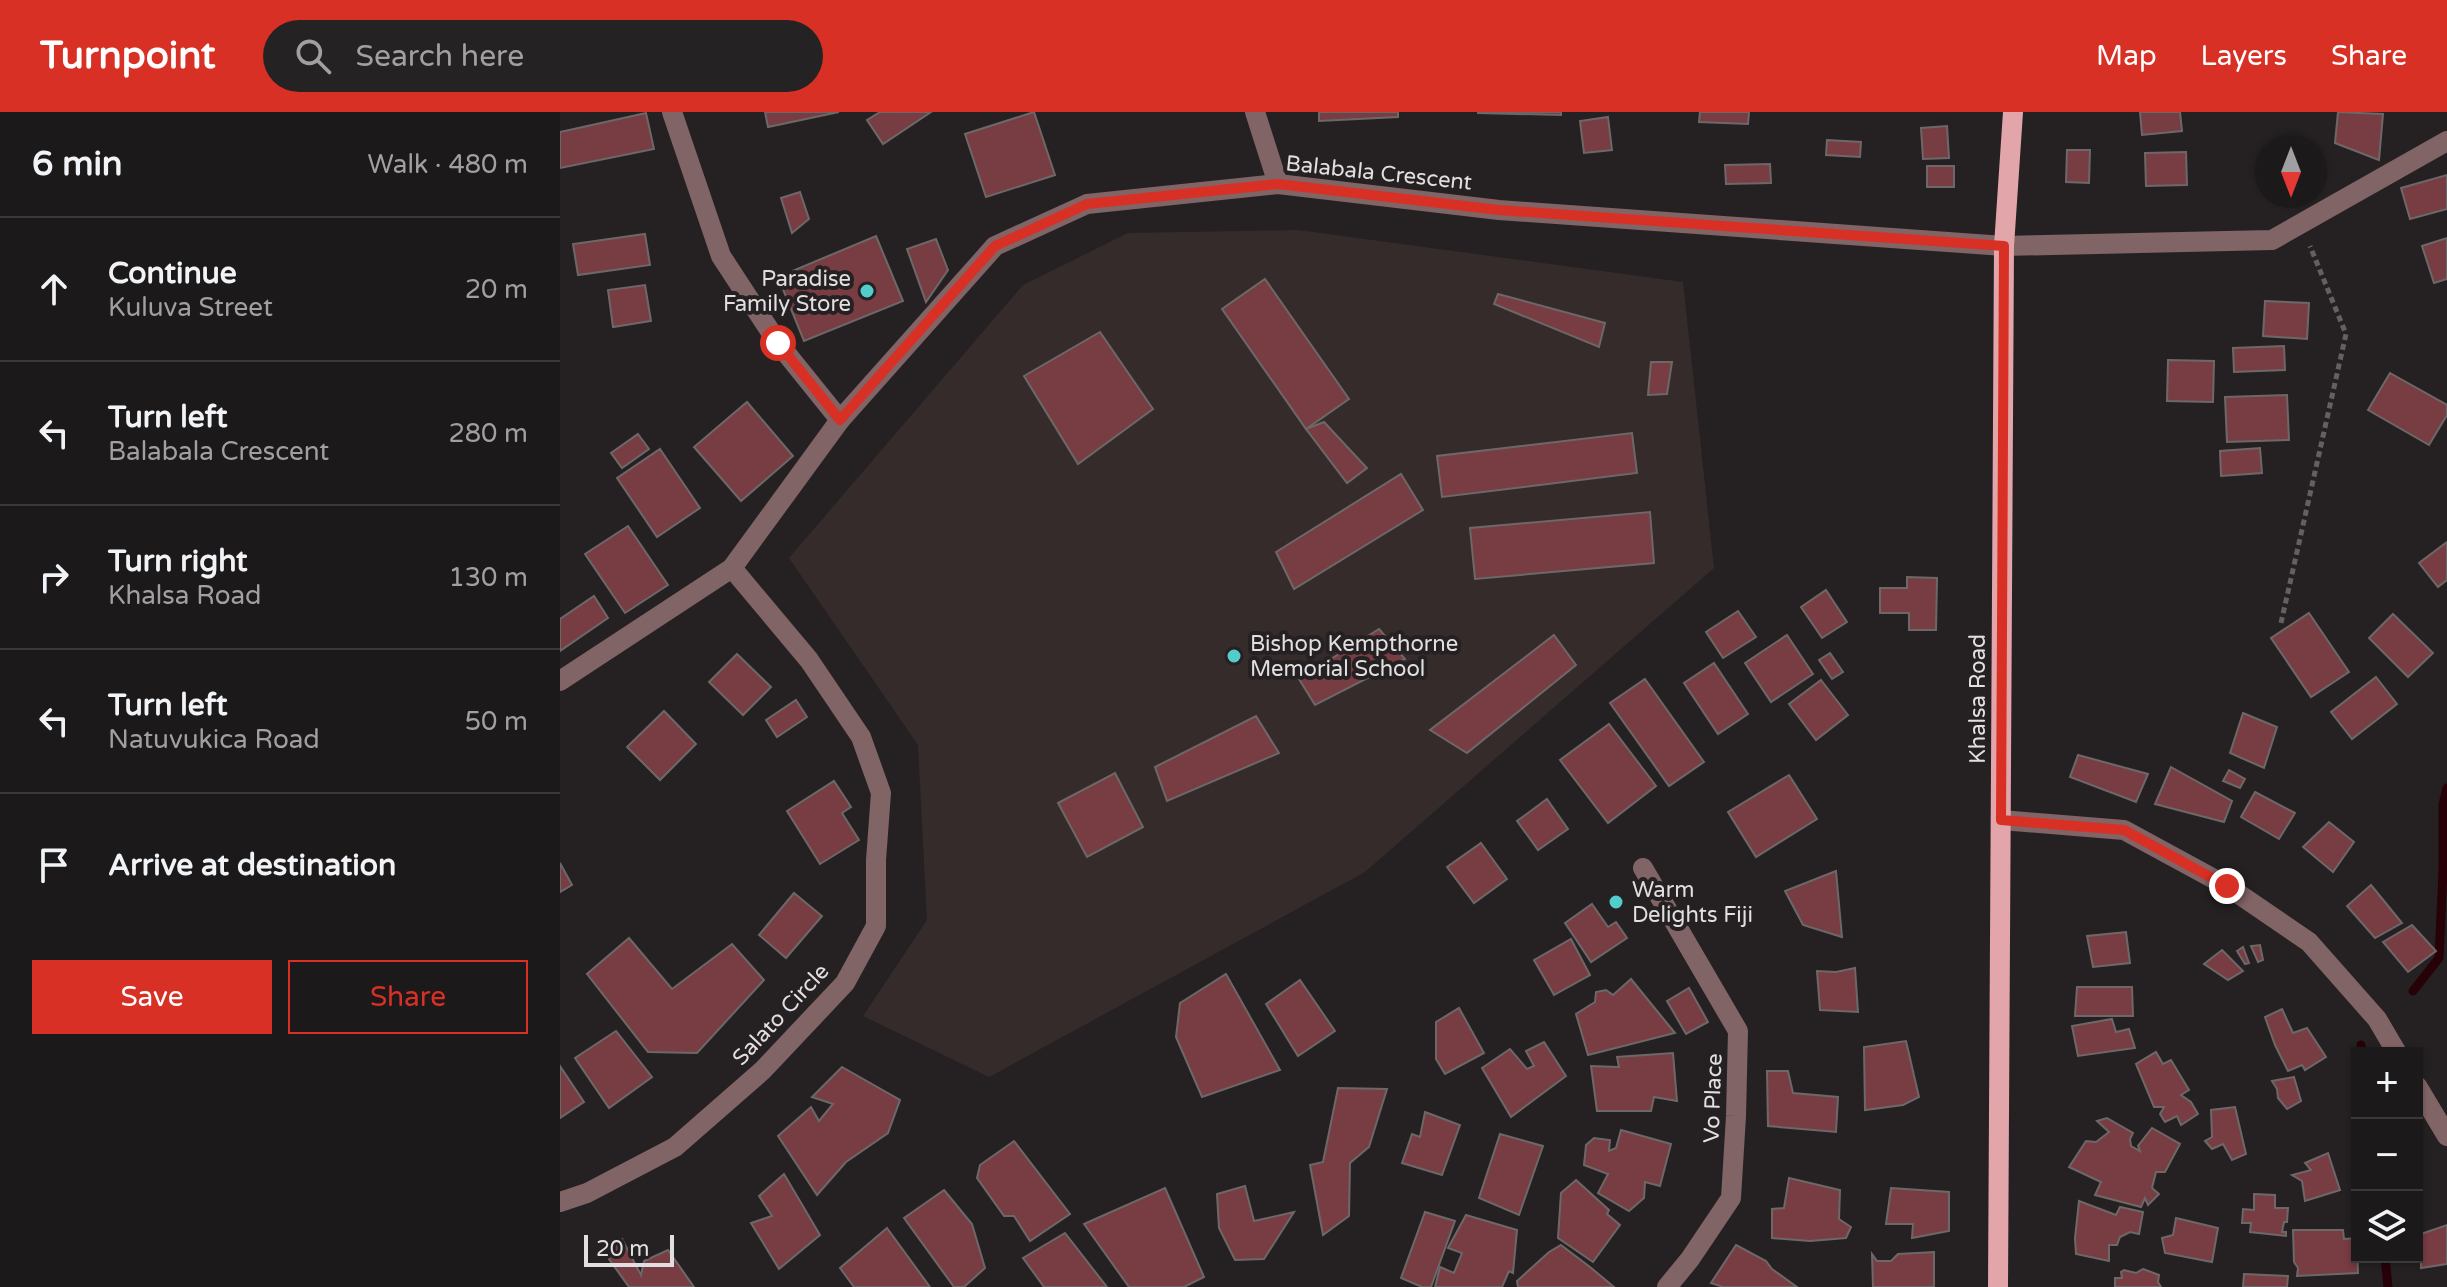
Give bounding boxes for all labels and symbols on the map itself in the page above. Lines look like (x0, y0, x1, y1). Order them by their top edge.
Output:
north arrow (2255, 136, 2327, 208)
street label: Balabala Crescent (1284, 150, 1473, 196)
place label: Paradise Family Store (723, 266, 851, 317)
marker: Paradise Family Store (858, 282, 876, 300)
route start (760, 325, 796, 361)
place label: Bishop Kempthorne Memorial School (1250, 631, 1458, 682)
street label: Khalsa Road (1965, 634, 1991, 764)
marker: Bishop Kempthorne Memorial School (1225, 647, 1243, 665)
route end (2209, 868, 2245, 904)
place label: Warm Delights Fiji (1632, 877, 1753, 928)
marker: Warm Delights Fiji (1607, 893, 1625, 911)
street label: Salato Circle (727, 959, 834, 1071)
street label: Vo Place (1698, 1053, 1728, 1143)
scale bar (584, 1231, 674, 1267)

